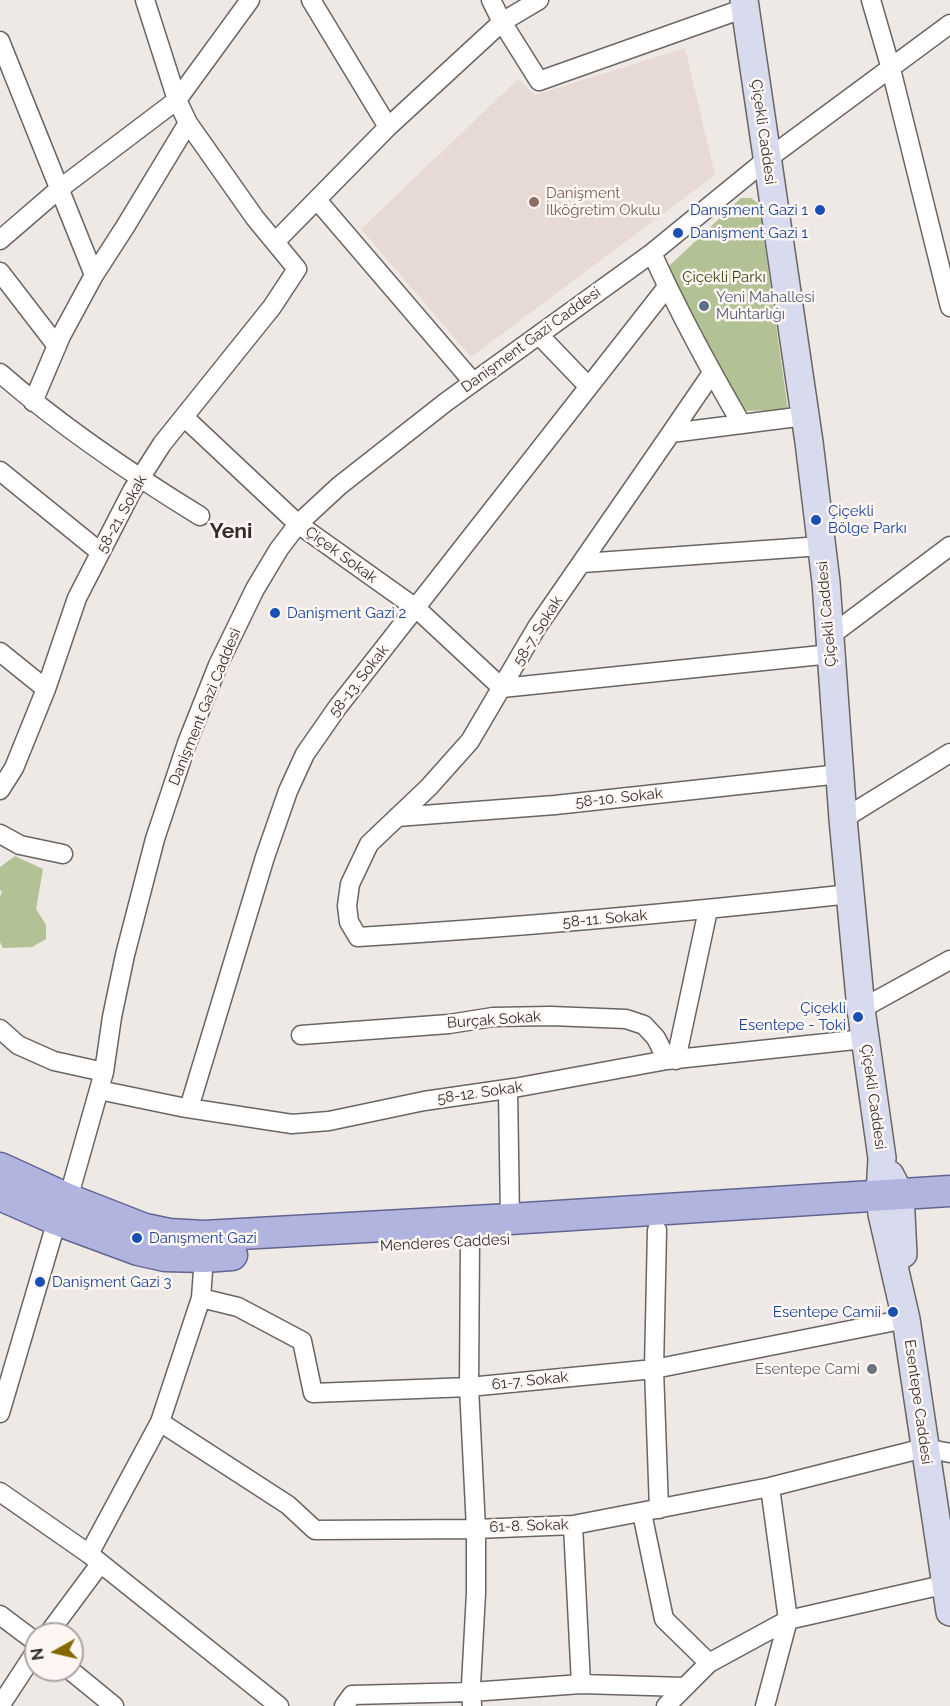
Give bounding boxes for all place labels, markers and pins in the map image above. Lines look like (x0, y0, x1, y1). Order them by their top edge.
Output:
place label: Danişment İlköğretim Okulu (546, 184, 660, 219)
marker: Danişment İlköğretim Okulu (527, 195, 541, 209)
place label: Danışment Gazi 1 (690, 201, 808, 219)
marker: Danışment Gazi 1 (813, 203, 827, 217)
place label: Danişment Gazi 1 (690, 224, 808, 242)
marker: Danişment Gazi 1 (671, 226, 685, 240)
place label: Yeni Mahallesi Muhtarlığı (716, 288, 815, 323)
marker: Yeni Mahallesi Muhtarlığı (697, 299, 711, 313)
place label: Çiçekli Bölge Parkı (828, 502, 907, 537)
marker: Çiçekli Bölge Parkı (809, 513, 823, 527)
place label: Danişment Gazi 2 (287, 604, 406, 622)
marker: Danişment Gazi 2 (268, 606, 282, 620)
place label: Çiçekli Esentepe - Toki (739, 999, 846, 1034)
marker: Çiçekli Esentepe - Toki (851, 1010, 865, 1024)
place label: Danışment Gazi (149, 1229, 257, 1247)
marker: Danışment Gazi (130, 1231, 144, 1245)
place label: Danişment Gazi 3 (52, 1273, 172, 1291)
marker: Danişment Gazi 3 (33, 1275, 47, 1289)
place label: Esentepe Camii (773, 1303, 881, 1321)
marker: Esentepe Camii (886, 1305, 900, 1319)
place label: Esentepe Cami (755, 1360, 860, 1378)
marker: Esentepe Cami (865, 1362, 879, 1376)

